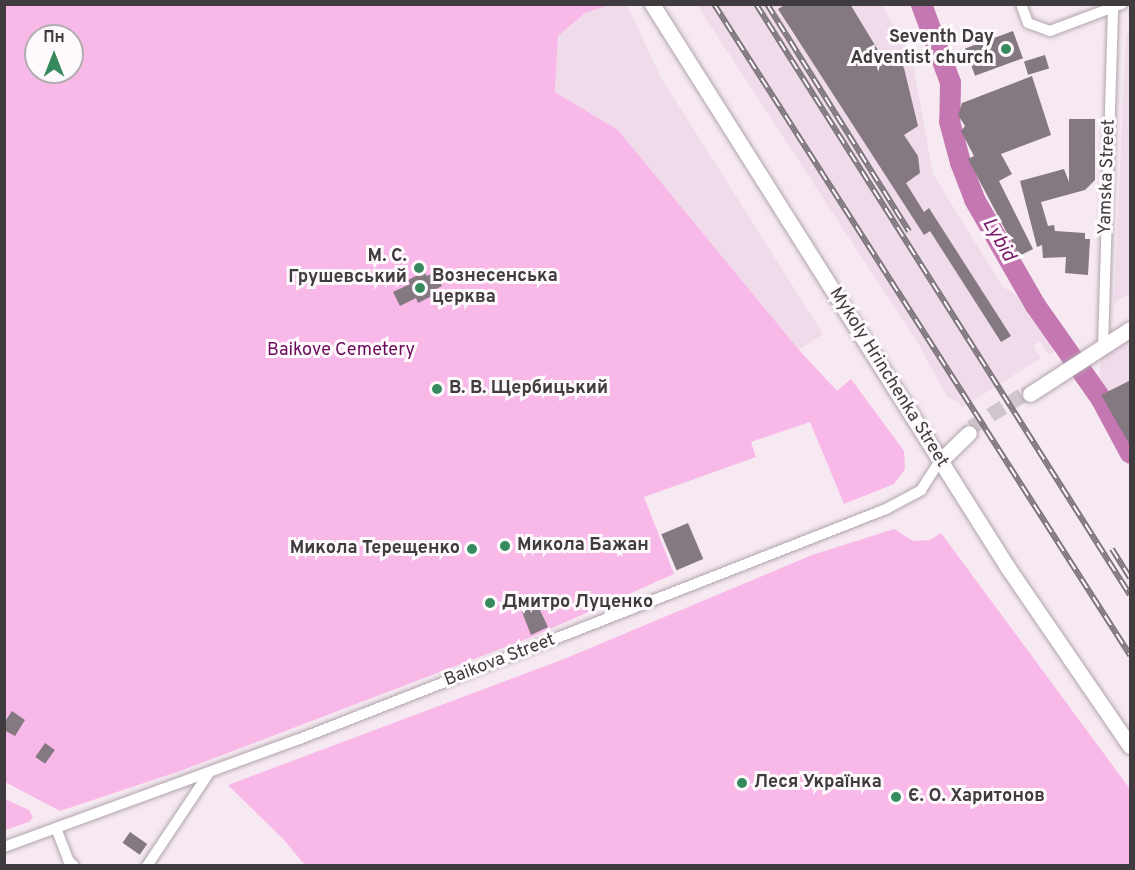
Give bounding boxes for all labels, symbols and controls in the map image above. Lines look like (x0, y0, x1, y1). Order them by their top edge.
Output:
north arrow (24, 24, 84, 84)
text: Пн (43, 28, 65, 48)
place label: Seventh Day Adventist church (850, 28, 994, 70)
marker: Seventh Day Adventist church (999, 42, 1013, 56)
street label: Yamska Street (1095, 119, 1121, 235)
water label: Lybid (976, 214, 1020, 266)
place label: М. С. Грушевський (288, 247, 407, 290)
marker: М. С. Грушевський (412, 261, 426, 275)
place label: Вознесенська церква (432, 267, 558, 310)
marker: Вознесенська церква (413, 281, 427, 295)
street label: Mykoly Hrinchenka Street (824, 284, 952, 472)
park label: Baikove Cemetery (267, 340, 415, 362)
place label: В. В. Щербицький (449, 378, 608, 400)
marker: В. В. Щербицький (430, 382, 444, 396)
place label: Микола Бажан (517, 535, 649, 557)
place label: Микола Терещенко (290, 538, 460, 560)
marker: Микола Бажан (498, 539, 512, 553)
marker: Микола Терещенко (465, 542, 479, 556)
place label: Дмитро Луценко (502, 592, 653, 614)
marker: Дмитро Луценко (483, 596, 497, 610)
street label: Baikova Street (441, 630, 559, 692)
place label: Леся Українка (754, 772, 882, 794)
marker: Леся Українка (735, 776, 749, 790)
place label: Є. О. Харитонов (908, 786, 1045, 808)
marker: Є. О. Харитонов (889, 790, 903, 804)

